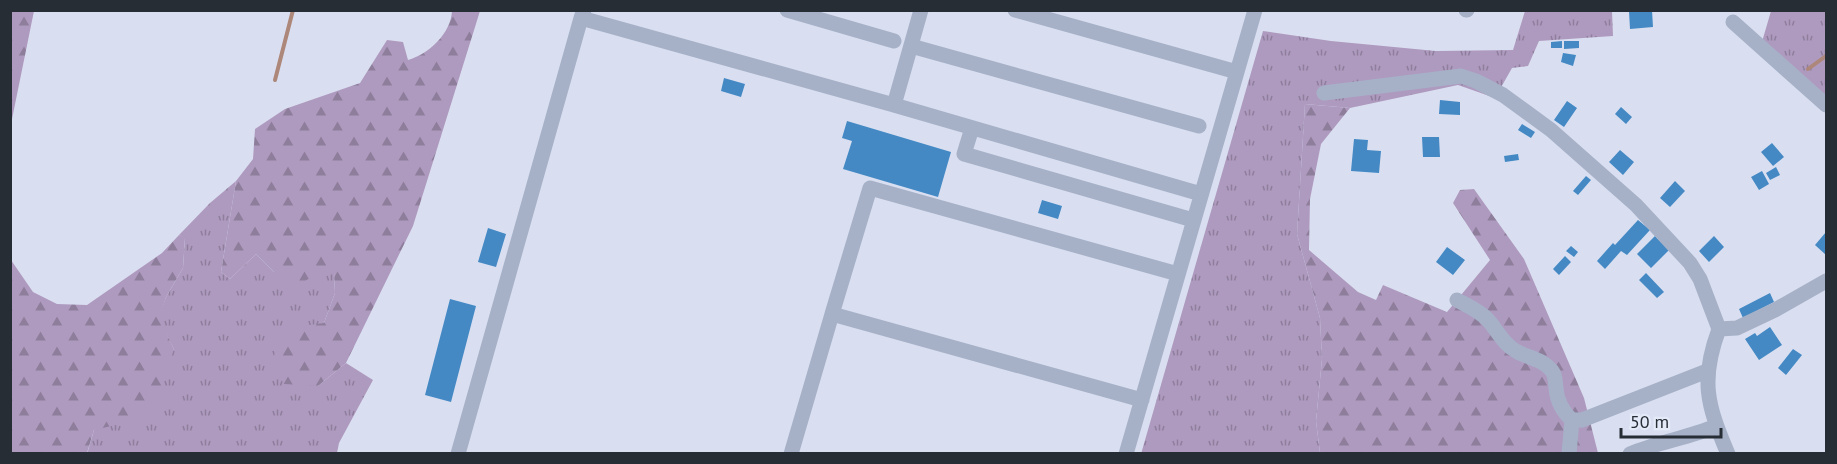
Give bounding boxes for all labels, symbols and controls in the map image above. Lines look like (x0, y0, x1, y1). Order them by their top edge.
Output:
scale bar (1621, 401, 1722, 439)
text: 50 m (1630, 410, 1669, 433)

